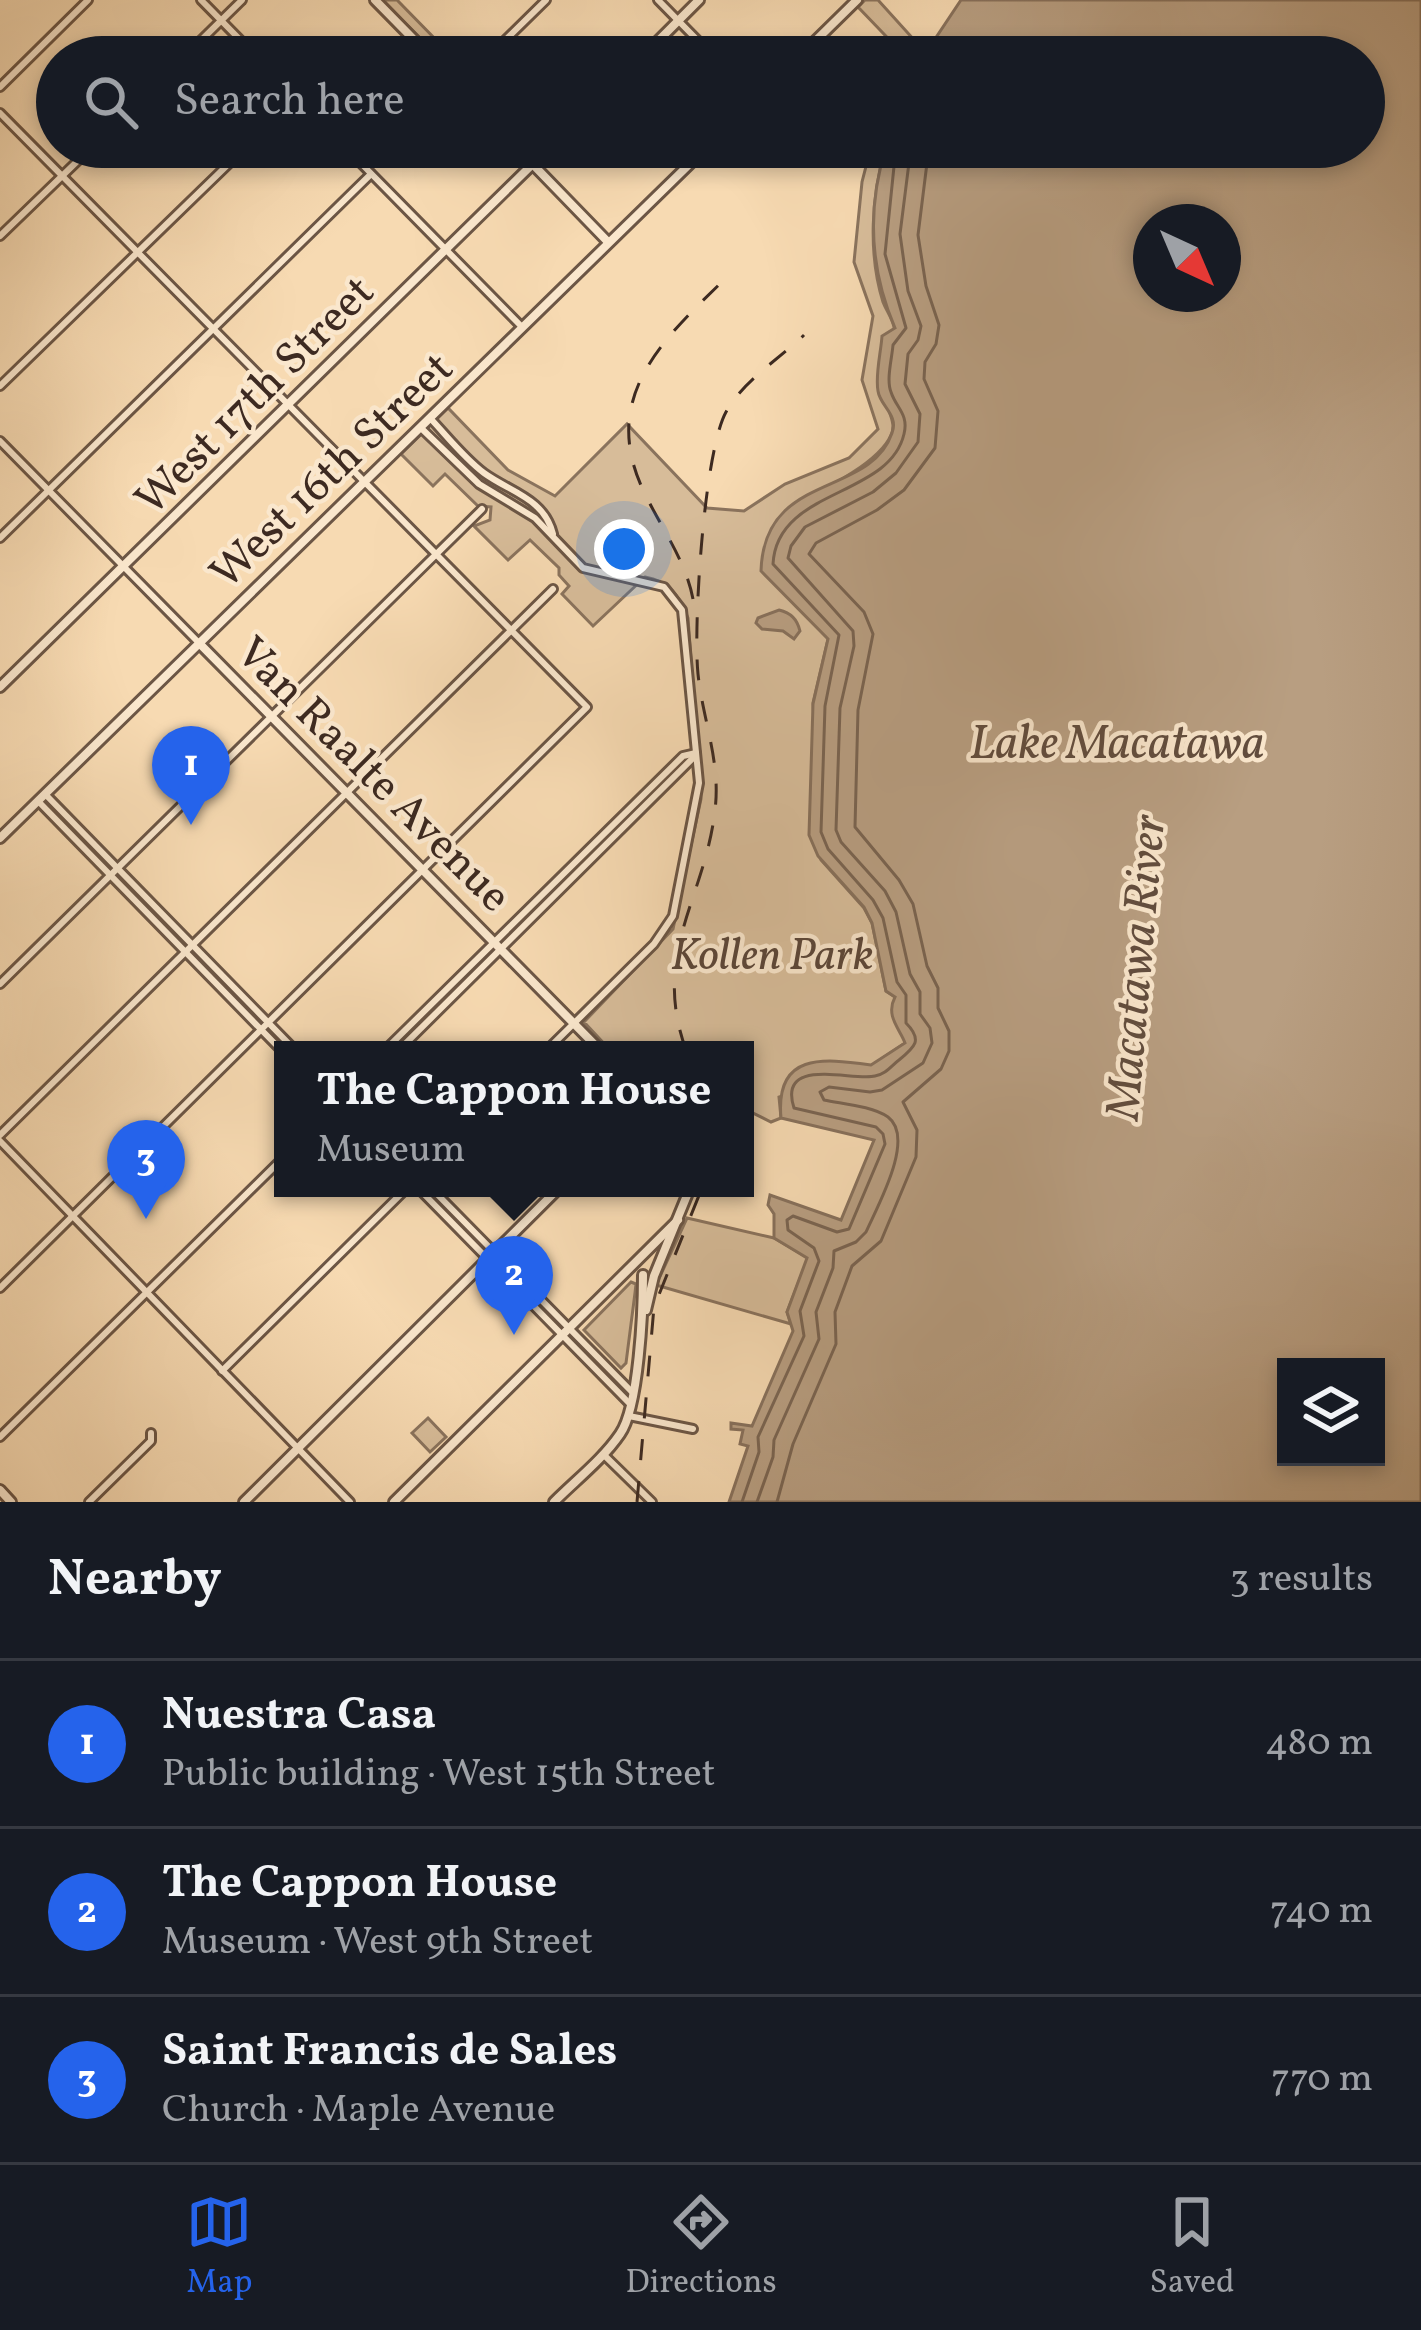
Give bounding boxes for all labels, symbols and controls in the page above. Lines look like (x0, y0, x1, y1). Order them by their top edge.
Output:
search box (36, 36, 1385, 168)
icon: search (78, 69, 144, 135)
text: Search here (174, 71, 405, 134)
north arrow (1133, 204, 1241, 312)
street label: West 17th Street (122, 263, 390, 531)
street label: West 16th Street (197, 340, 469, 605)
your location (594, 519, 654, 579)
street label: Van Raalte Avenue (220, 624, 524, 928)
water label: Lake Macatawa (969, 712, 1265, 779)
pin: 1 (152, 726, 230, 825)
water label: Macatawa River (1092, 811, 1185, 1125)
park label: Kollen Park (670, 926, 874, 989)
popup (274, 1041, 754, 1197)
text: The Cappon House (316, 1061, 712, 1124)
pin: 3 (107, 1120, 185, 1219)
text: Museum (316, 1124, 466, 1178)
pin: 2 (475, 1236, 553, 1335)
map controls (1277, 1358, 1385, 1466)
button: layers (1277, 1358, 1385, 1466)
text: Nearby (48, 1545, 222, 1616)
text: 3 results (1230, 1553, 1373, 1607)
text: Nuestra Casa (162, 1685, 436, 1748)
text: 1 (79, 1717, 95, 1771)
text: 480 m (1265, 1717, 1373, 1771)
text: Public building · West 15th Street (162, 1748, 716, 1802)
text: The Cappon House (162, 1853, 557, 1916)
text: 2 (77, 1885, 97, 1939)
text: 740 m (1270, 1885, 1373, 1939)
text: Museum · West 9th Street (162, 1916, 593, 1970)
text: Saint Francis de Sales (162, 2021, 617, 2084)
text: 3 (77, 2053, 97, 2107)
text: 770 m (1271, 2053, 1373, 2107)
text: Church · Maple Avenue (162, 2084, 555, 2138)
tab: Map (186, 2189, 253, 2307)
tab: Directions (625, 2189, 777, 2307)
tab: Saved (1150, 2189, 1235, 2307)

